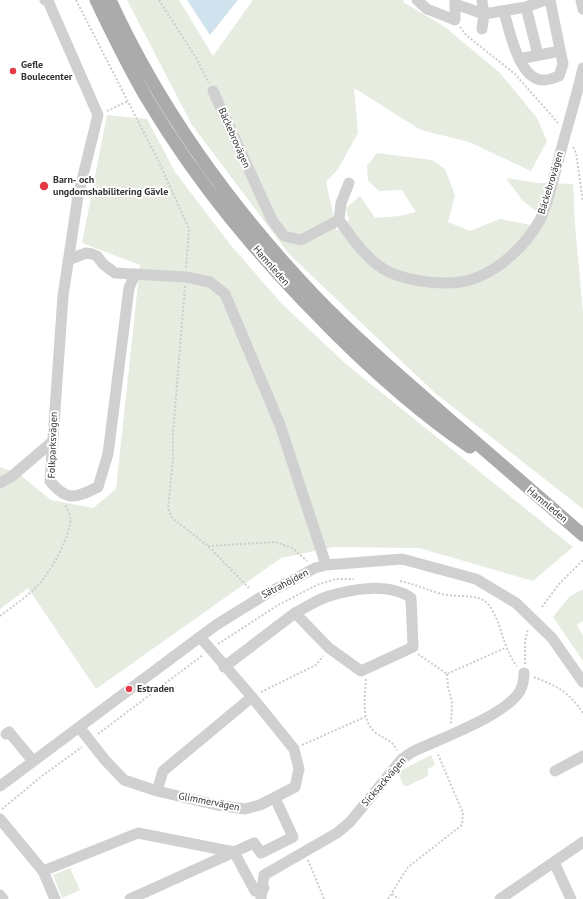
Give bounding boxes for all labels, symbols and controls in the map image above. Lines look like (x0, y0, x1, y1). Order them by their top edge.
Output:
place label: Gefle Boulecenter (21, 59, 72, 82)
marker: Gefle Boulecenter (8, 66, 18, 76)
street label: Bäckebrovägen (215, 106, 253, 170)
street label: Bäckebrovägen (536, 150, 566, 216)
place label: Barn- och ungdomshabilitering Gävle (53, 174, 168, 198)
marker: Barn- och ungdomshabilitering Gävle (38, 180, 50, 192)
street label: Hamnleden (250, 243, 292, 289)
street label: Folkparksvägen (46, 411, 60, 479)
street label: Hamnleden (524, 485, 570, 525)
street label: Sätrahöjden (259, 567, 311, 601)
place label: Estraden (137, 683, 174, 695)
marker: Estraden (124, 684, 134, 694)
street label: Sicksackvägen (359, 755, 409, 809)
street label: Glimmervägen (177, 790, 241, 814)

